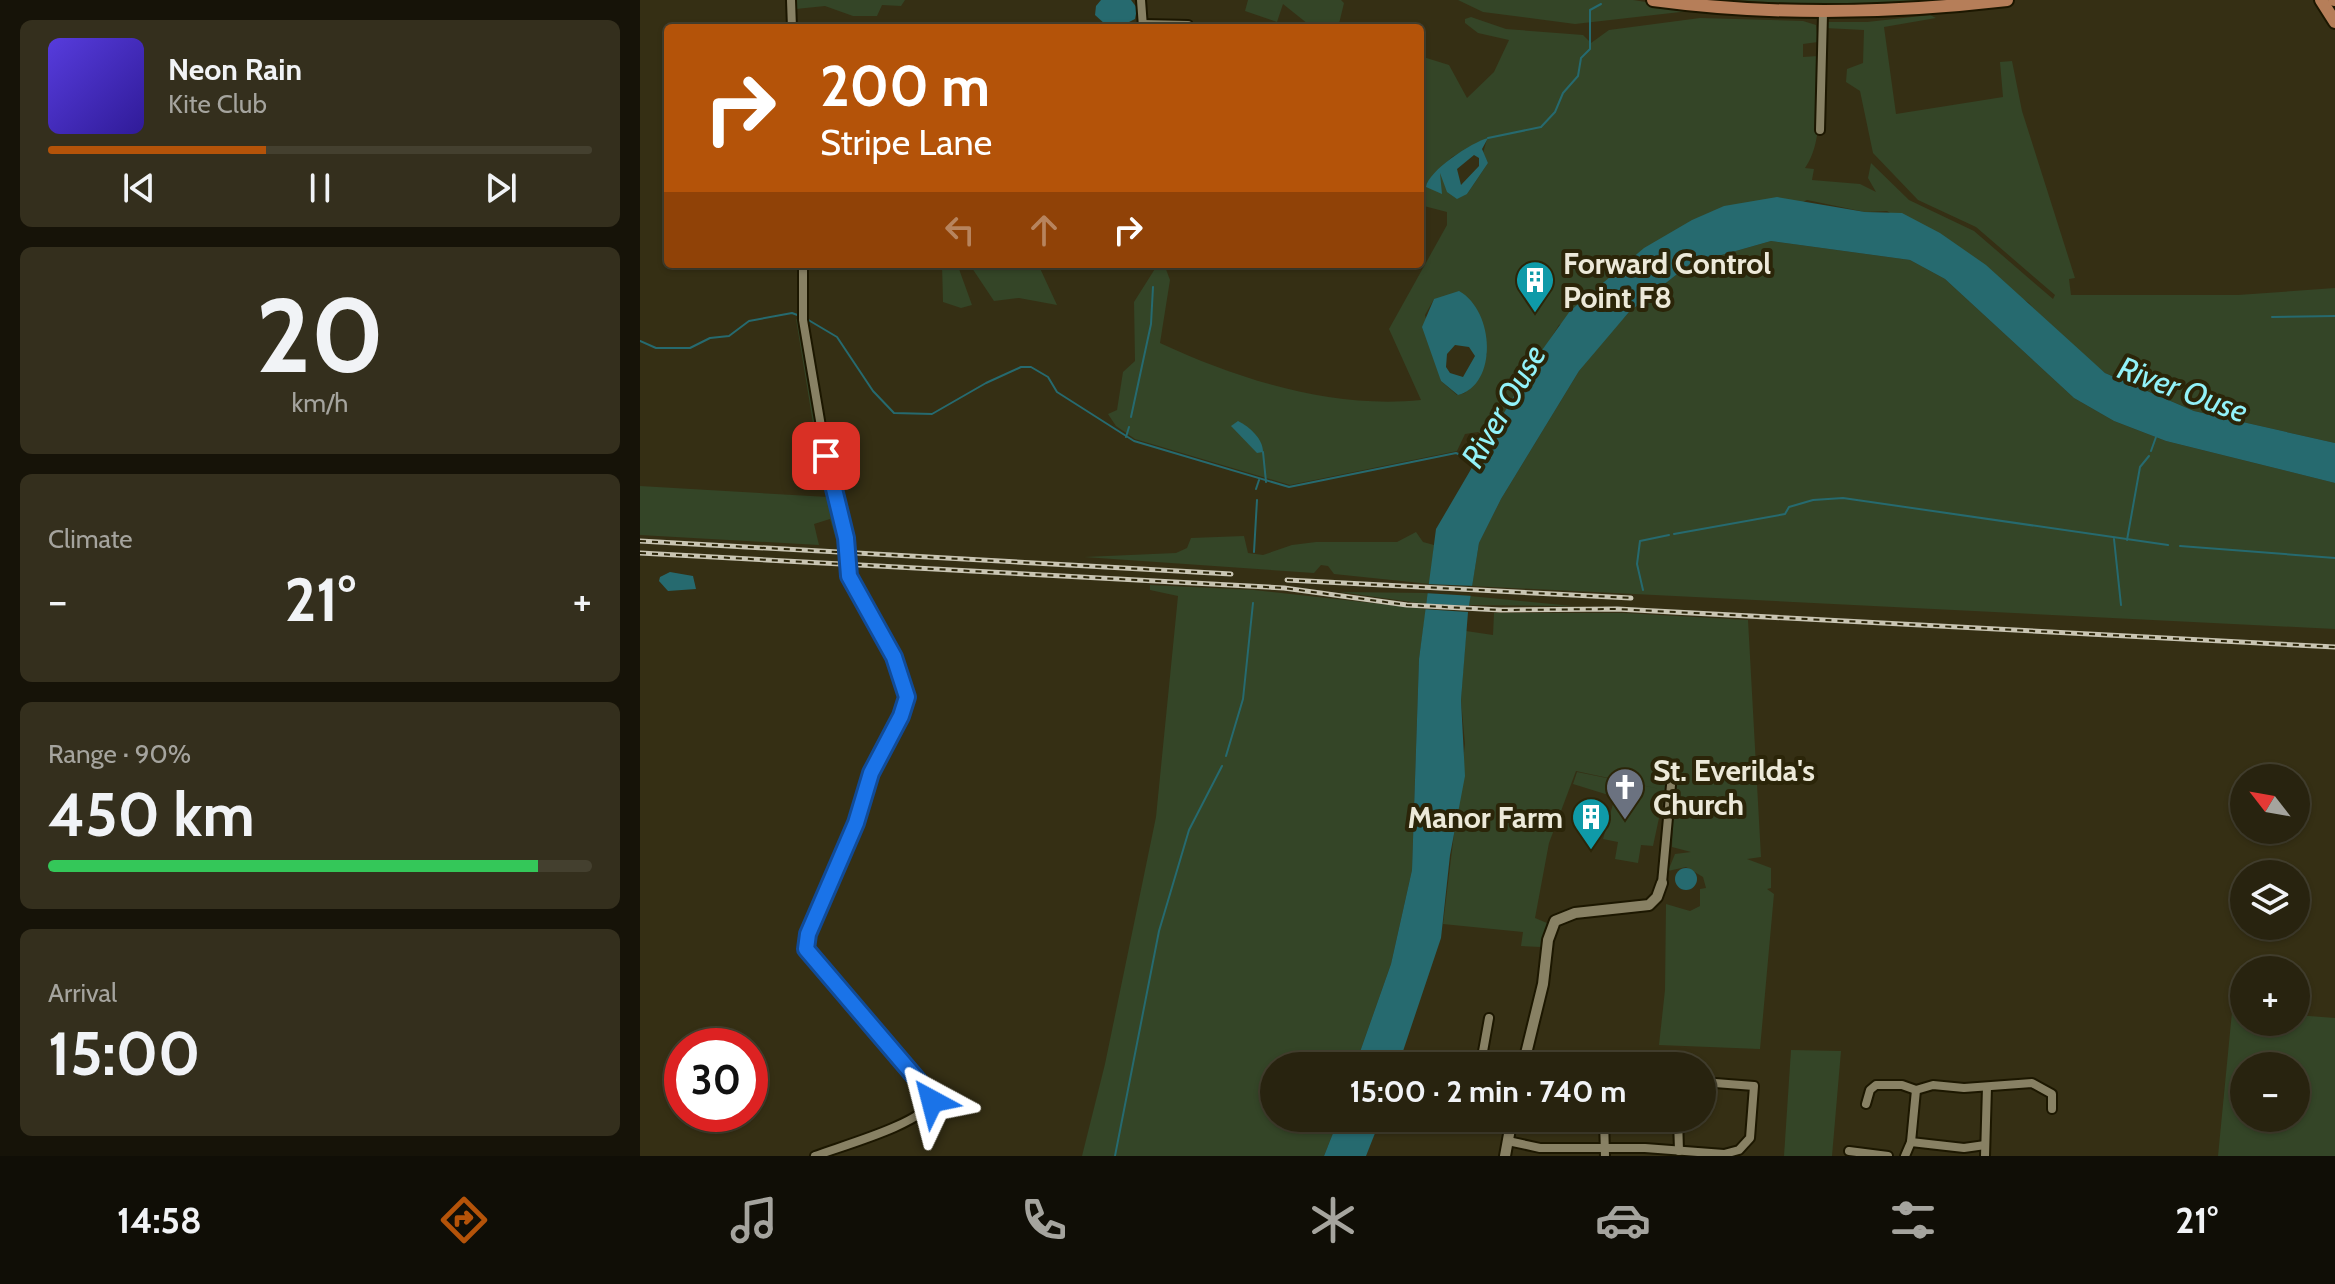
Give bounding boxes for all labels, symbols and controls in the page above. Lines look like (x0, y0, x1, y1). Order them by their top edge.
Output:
text: Neon Rain (168, 51, 302, 88)
text: 200 m (820, 52, 990, 120)
icon: right (688, 56, 792, 160)
text: Kite Club (168, 88, 267, 120)
text: Stripe Lane (820, 120, 992, 164)
icon: previous (117, 166, 161, 210)
icon: pause (298, 166, 342, 210)
icon: next (479, 166, 523, 210)
icon: left (938, 208, 982, 252)
icon: ahead (1022, 208, 1066, 252)
icon: right (1106, 208, 1150, 252)
place label: Forward Control Point F8 (1563, 245, 1771, 316)
building icon: Forward Control Point F8 (1514, 259, 1556, 314)
text: 20 (256, 272, 384, 398)
water label: River Ouse (1452, 338, 1554, 474)
water label: River Ouse (2113, 348, 2253, 430)
text: km/h (292, 387, 348, 419)
pin (792, 422, 860, 490)
icon: arrive (804, 434, 848, 478)
text: Climate (48, 523, 133, 555)
text: 21° (284, 563, 356, 636)
text: − (48, 574, 67, 627)
text: + (573, 574, 592, 627)
text: Range · 90% (48, 738, 191, 770)
place label: St. Everilda's Church (1653, 752, 1815, 823)
north arrow (2230, 764, 2310, 844)
map controls (2230, 764, 2310, 1132)
church icon: St. Everilda's Church (1604, 766, 1646, 821)
text: 450 km (48, 778, 255, 851)
building icon: Manor Farm (1570, 796, 1612, 851)
place label: Manor Farm (1407, 799, 1563, 836)
button: layers (2230, 860, 2310, 940)
button: + (2230, 956, 2310, 1036)
text: Arrival (48, 977, 117, 1009)
text: 15:00 (48, 1017, 200, 1090)
speed limit sign: 30 (664, 1028, 768, 1132)
button: − (2230, 1052, 2310, 1132)
position arrow (890, 1059, 974, 1143)
text: 15:00 · 2 min · 740 m (1350, 1073, 1626, 1110)
icon: directions (436, 1192, 492, 1248)
icon: music (726, 1192, 782, 1248)
icon: phone (1016, 1192, 1072, 1248)
icon: climate (1305, 1192, 1361, 1248)
icon: car (1595, 1192, 1651, 1248)
icon: filters (1885, 1192, 1941, 1248)
text: 14:58 (117, 1198, 202, 1242)
text: 21° (2175, 1198, 2218, 1242)

